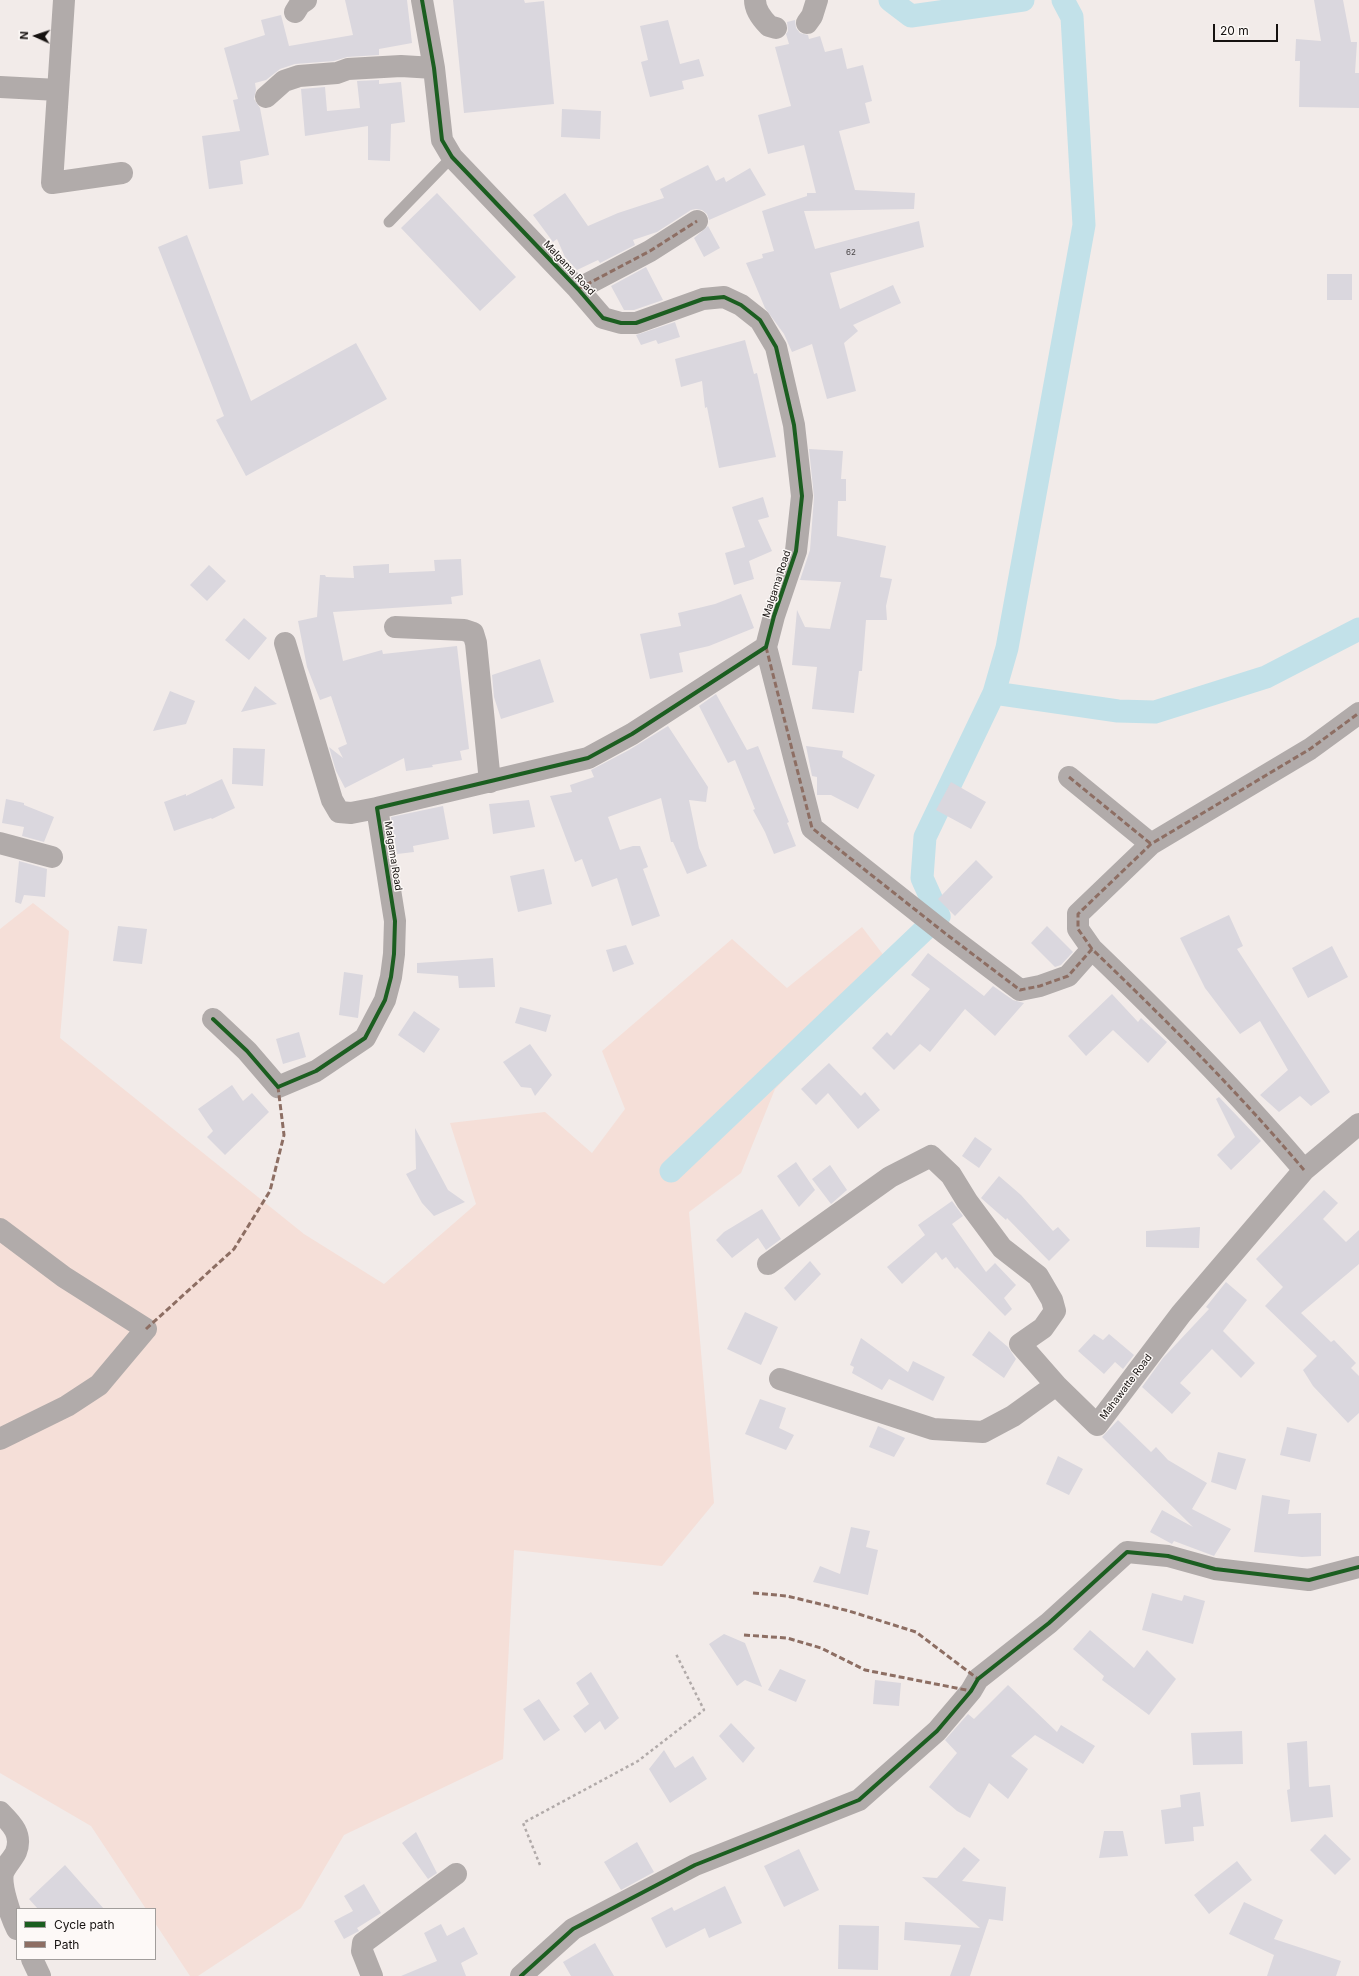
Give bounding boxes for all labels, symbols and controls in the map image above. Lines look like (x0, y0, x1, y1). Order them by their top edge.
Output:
north arrow (16, 16, 56, 56)
scale bar (1215, 16, 1280, 42)
text: 20 m (1220, 23, 1249, 38)
text: N (17, 31, 31, 40)
street label: Malgama Road (541, 238, 597, 298)
house number: 62 (846, 248, 856, 258)
street label: Malgama Road (760, 549, 794, 619)
street label: Malgama Road (382, 820, 404, 892)
street label: Mahawatte Road (1097, 1352, 1155, 1422)
legend (16, 1908, 156, 1960)
text: Cycle path (54, 1917, 115, 1932)
text: Path (54, 1937, 79, 1952)

